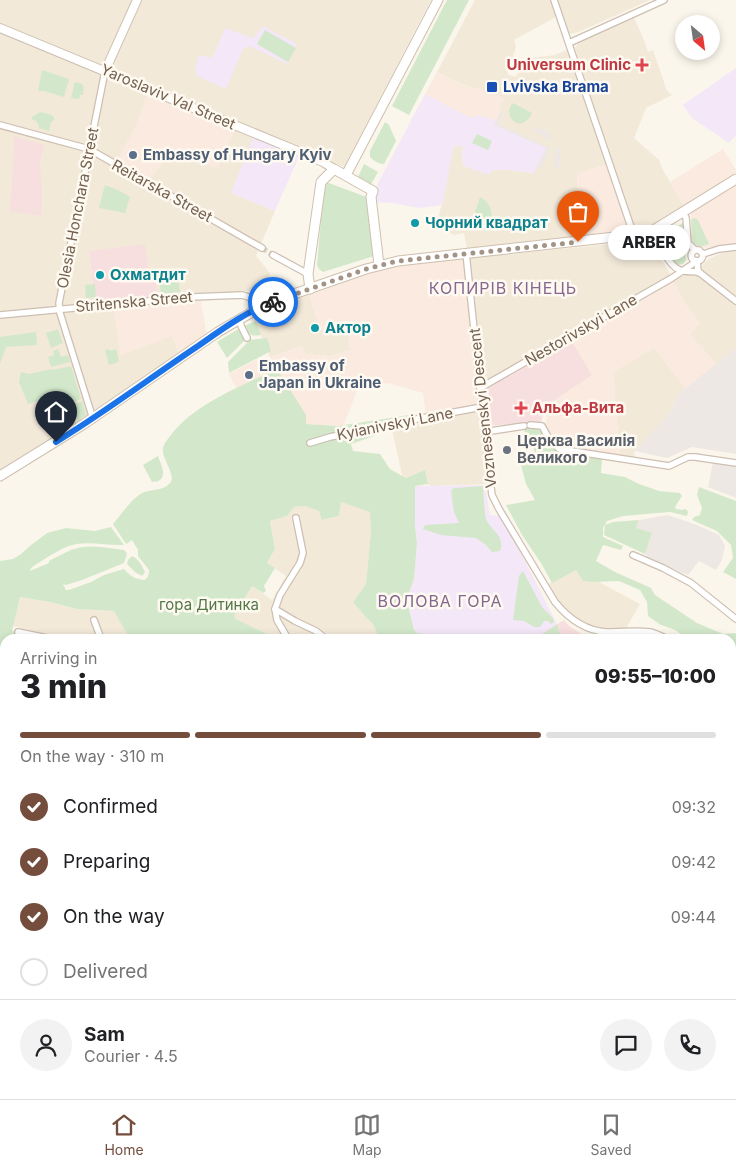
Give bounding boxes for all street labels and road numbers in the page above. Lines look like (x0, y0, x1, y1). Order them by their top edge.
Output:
street label: Yaroslaviv Val Street (98, 60, 239, 134)
street label: Olesia Honchara Street (53, 126, 102, 290)
street label: Reitarska Street (109, 155, 216, 226)
street label: Stritenska Street (75, 287, 193, 316)
street label: Nestorivskyi Lane (521, 290, 640, 369)
street label: Voznesenskyi Descent (465, 327, 500, 489)
street label: Kyianivskyi Lane (335, 403, 455, 444)

